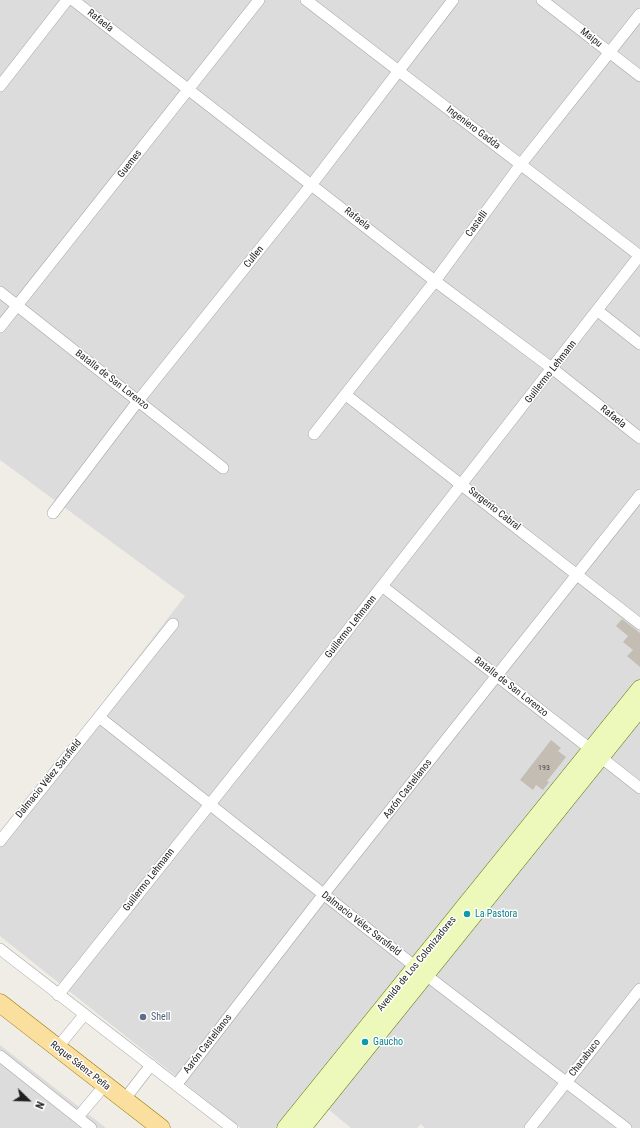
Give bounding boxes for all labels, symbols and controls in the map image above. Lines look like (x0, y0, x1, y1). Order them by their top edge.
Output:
street label: Rafaela (85, 7, 115, 35)
street label: Maipu (578, 26, 604, 50)
street label: Ingeniero Gadda (444, 104, 502, 152)
street label: Guemes (115, 148, 145, 180)
street label: Rafaela (342, 205, 372, 233)
street label: Castelli (463, 209, 491, 239)
street label: Cullen (242, 244, 266, 270)
street label: Guillermo Lehmann (523, 338, 579, 406)
street label: Batalla de San Lorenzo (73, 347, 151, 413)
street label: Rafaela (598, 403, 628, 431)
street label: Sargento Cabral (466, 485, 522, 533)
street label: Guillermo Lehmann (323, 593, 379, 661)
street label: Batalla de San Lorenzo (472, 654, 550, 720)
street label: Dalmacio Vélez Sarsfield (14, 737, 84, 821)
street label: Aarón Castellanos (381, 757, 435, 821)
house number: 193 (538, 763, 550, 773)
street label: Guillermo Lehmann (121, 846, 177, 914)
street label: Dalmacio Vélez Sarsfield (319, 889, 403, 959)
place label: La Pastora (475, 908, 517, 920)
marker: La Pastora (462, 909, 472, 919)
street label: Avenida de Los Colonizadores (375, 914, 459, 1014)
place label: Shell (151, 1011, 170, 1023)
marker: Shell (138, 1012, 148, 1022)
street label: Aarón Castellanos (181, 1012, 235, 1076)
place label: Gaucho (373, 1036, 403, 1048)
marker: Gaucho (360, 1037, 370, 1047)
street label: Chacabuco (567, 1037, 603, 1079)
street label: Roque Sáenz Peña (47, 1039, 113, 1093)
north arrow (8, 1080, 48, 1120)
text: N (32, 1099, 47, 1111)

